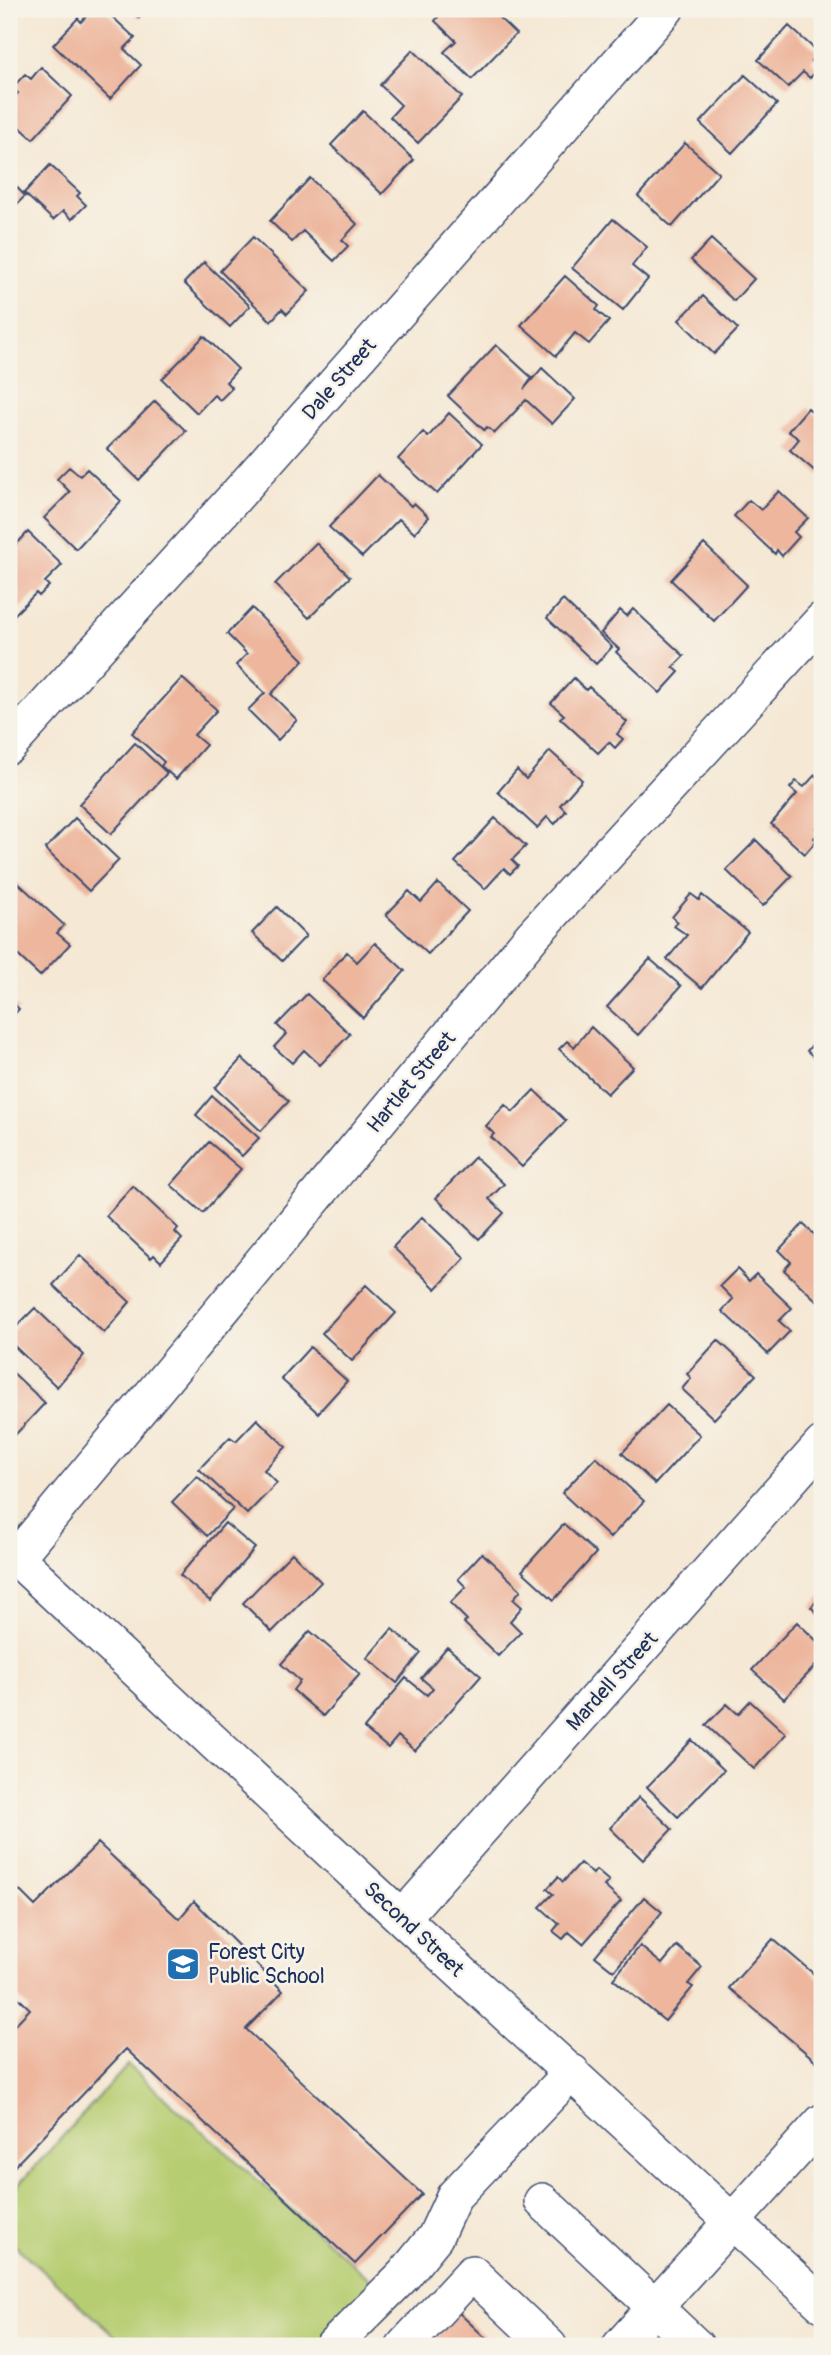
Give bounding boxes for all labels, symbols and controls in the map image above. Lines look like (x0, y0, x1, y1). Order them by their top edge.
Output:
street label: Dale Street (296, 332, 383, 426)
street label: Hartlet Street (361, 1026, 462, 1139)
street label: Mardell Street (561, 1626, 664, 1737)
street label: Second Street (358, 1876, 470, 1983)
place label: Forest City Public School (208, 1939, 325, 1990)
school or university icon: Forest City Public School (164, 1945, 202, 1983)

